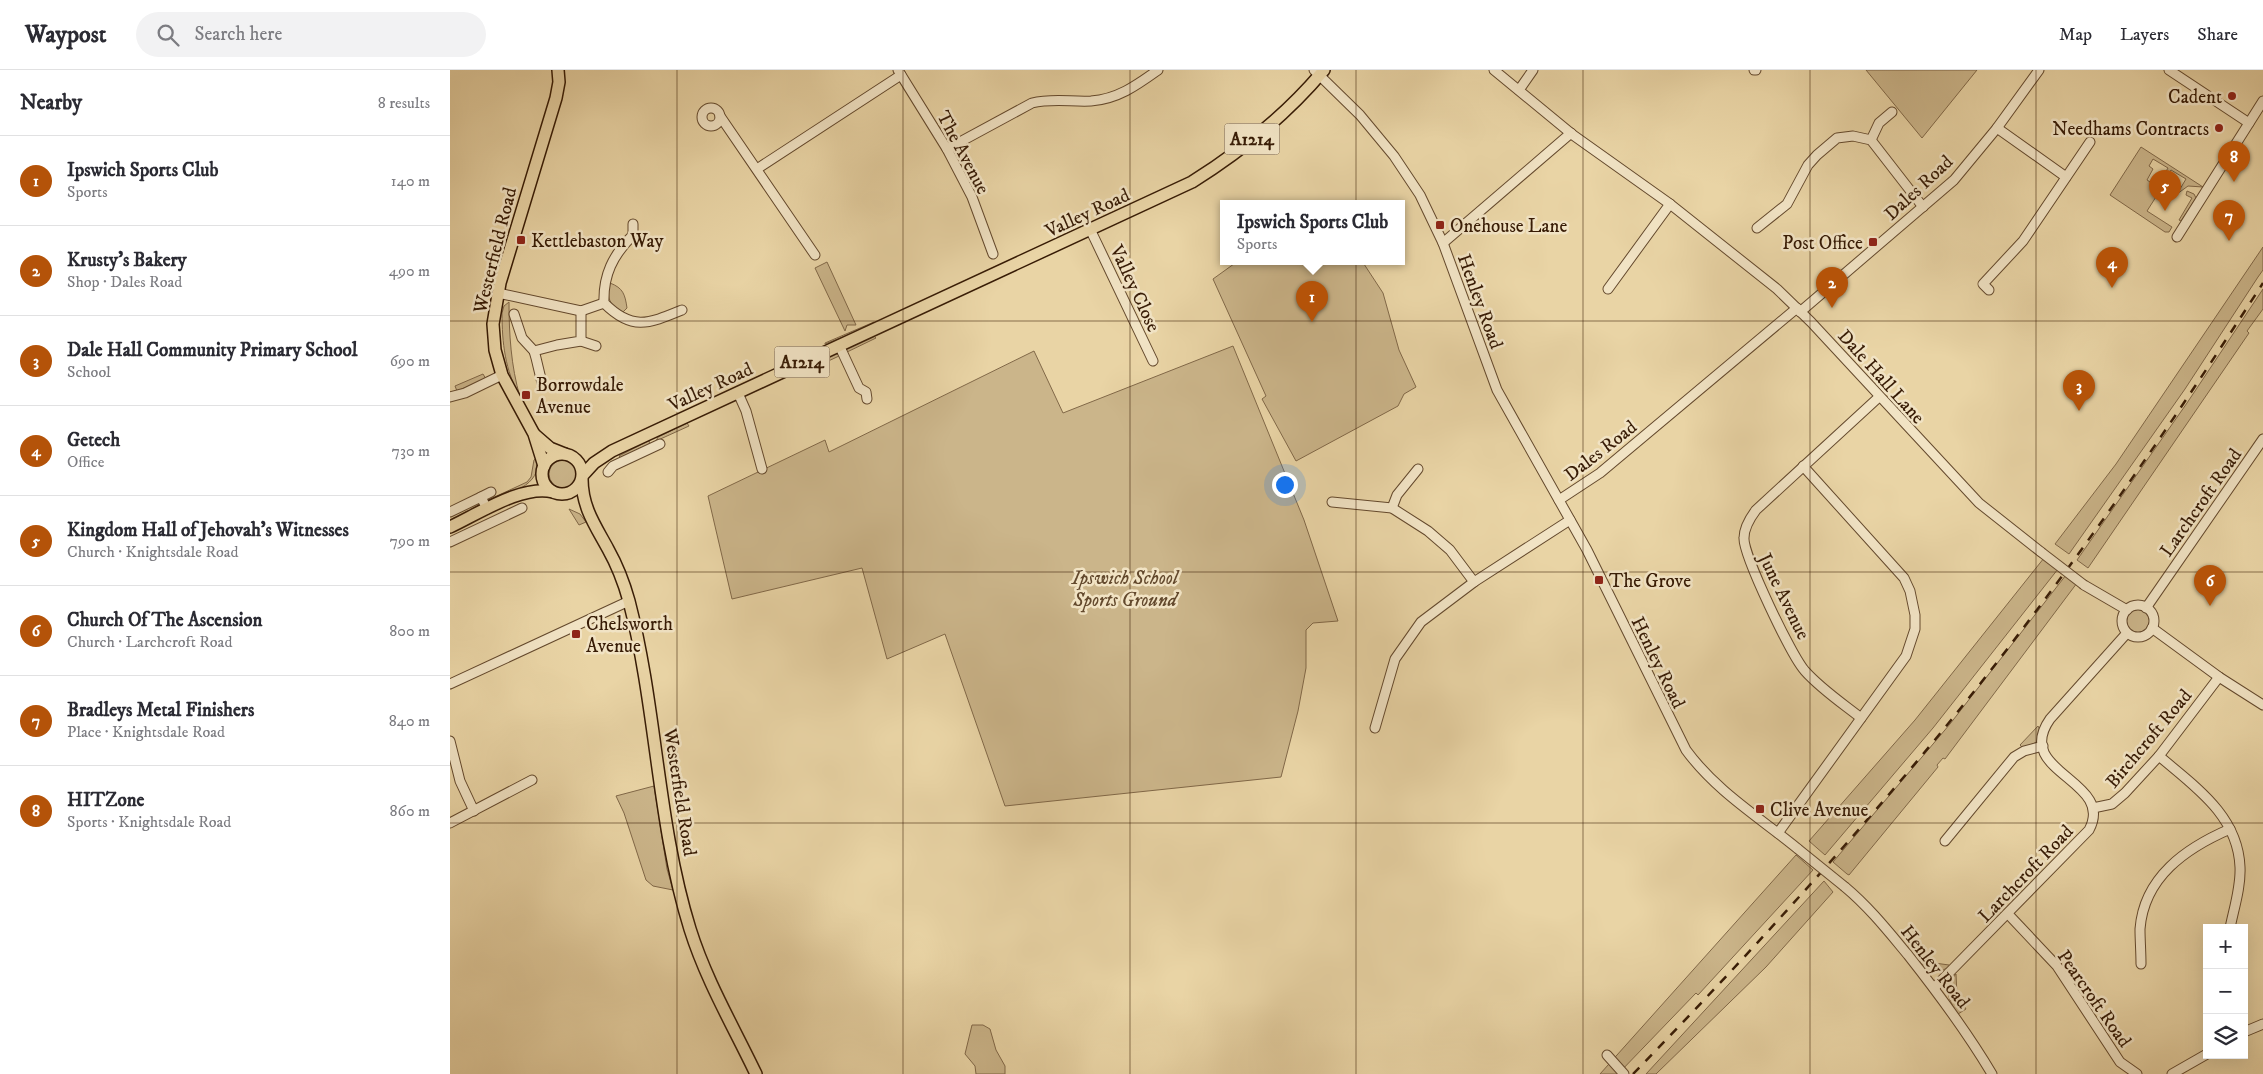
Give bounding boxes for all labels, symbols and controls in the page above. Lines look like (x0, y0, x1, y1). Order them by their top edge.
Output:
search box (136, 12, 486, 57)
text: Waypost (25, 20, 106, 50)
icon: search (154, 21, 182, 49)
text: Search here (194, 23, 282, 46)
text: Map (2059, 24, 2092, 46)
text: Layers (2120, 24, 2169, 46)
text: Share (2197, 24, 2238, 46)
place label: Cadent (2168, 86, 2222, 109)
text: Nearby (20, 90, 82, 116)
marker: Cadent (2226, 90, 2238, 102)
text: 8 results (378, 93, 430, 113)
street label: The Avenue (931, 107, 994, 198)
place label: Needhams Contracts (2052, 118, 2209, 141)
marker: Needhams Contracts (2213, 122, 2225, 134)
road number: A1214 (1224, 124, 1280, 155)
pin: 8 (2218, 141, 2250, 182)
street label: Dales Road (1880, 150, 1959, 226)
text: Ipswich Sports Club (67, 159, 218, 182)
pin: 5 (2149, 170, 2181, 211)
text: 1 (33, 171, 39, 191)
text: 140 m (391, 171, 430, 191)
text: Sports (67, 182, 108, 202)
street label: Valley Road (1041, 184, 1134, 243)
street label: Westerfield Road (468, 185, 522, 317)
popup (1220, 200, 1405, 265)
pin: 7 (2213, 200, 2245, 241)
text: Ipswich Sports Club (1237, 211, 1388, 234)
place label: Onehouse Lane (1450, 215, 1567, 238)
marker: Onehouse Lane (1434, 219, 1446, 231)
place label: Kettlebaston Way (531, 230, 665, 253)
place label: Post Office (1782, 232, 1863, 255)
marker: Kettlebaston Way (515, 234, 527, 246)
text: Sports (1237, 234, 1277, 254)
marker: Post Office (1867, 236, 1879, 248)
street label: Valley Close (1104, 241, 1165, 336)
pin: 4 (2096, 247, 2128, 288)
text: Krusty's Bakery (67, 249, 187, 272)
street label: Henley Road (1452, 251, 1508, 353)
text: 2 (32, 261, 40, 281)
text: 490 m (389, 261, 430, 281)
pin: 2 (1816, 267, 1848, 308)
text: Shop · Dales Road (67, 272, 182, 292)
pin: 1 (1296, 281, 1328, 322)
street label: Dale Hall Lane (1833, 325, 1929, 429)
text: Dale Hall Community Primary School (67, 339, 357, 362)
road number: A1214 (774, 346, 830, 378)
text: 3 (33, 351, 39, 371)
text: 690 m (390, 351, 430, 371)
street label: Valley Road (664, 358, 757, 417)
text: School (67, 362, 111, 382)
pin: 3 (2063, 370, 2095, 411)
place label: Borrowdale Avenue (536, 374, 624, 419)
marker: Borrowdale Avenue (520, 389, 532, 401)
street label: Dales Road (1560, 415, 1642, 487)
text: Getech (67, 429, 120, 452)
text: 4 (31, 441, 41, 461)
text: 730 m (392, 441, 430, 461)
street label: Larchcroft Road (2155, 444, 2247, 561)
text: Office (67, 452, 104, 472)
your location (1272, 472, 1298, 498)
text: Kingdom Hall of Jehovah's Witnesses (67, 519, 349, 542)
text: 5 (32, 531, 40, 551)
text: 790 m (390, 531, 430, 551)
text: Church · Knightsdale Road (67, 542, 239, 562)
street label: June Avenue (1752, 548, 1814, 644)
pin: 6 (2194, 565, 2226, 606)
park label: Ipswich School Sports Ground (1071, 567, 1180, 613)
place label: The Grove (1609, 570, 1691, 593)
marker: The Grove (1593, 574, 1605, 586)
text: Church Of The Ascension (67, 609, 263, 632)
place label: Chelsworth Avenue (586, 613, 673, 658)
street label: Henley Road (1626, 613, 1690, 713)
text: 6 (32, 621, 40, 641)
text: 800 m (389, 621, 430, 641)
marker: Chelsworth Avenue (570, 628, 582, 640)
text: Church · Larchcroft Road (67, 632, 232, 652)
street label: Birchcroft Road (2101, 684, 2197, 793)
text: Bradleys Metal Finishers (67, 699, 254, 722)
text: 7 (32, 711, 40, 731)
text: 840 m (389, 711, 430, 731)
text: Place · Knightsdale Road (67, 722, 225, 742)
street label: Westerfield Road (658, 726, 701, 858)
text: HITZone (67, 789, 144, 812)
place label: Clive Avenue (1770, 799, 1868, 822)
text: 8 (32, 801, 40, 821)
text: 860 m (390, 801, 430, 821)
marker: Clive Avenue (1754, 803, 1766, 815)
text: Sports · Knightsdale Road (67, 812, 231, 832)
street label: Larchcroft Road (1974, 820, 2079, 928)
street label: Henley Road (1895, 921, 1975, 1014)
map controls (2203, 924, 2248, 1059)
button: + (2203, 924, 2248, 969)
street label: Pearcroft Road (2052, 946, 2136, 1052)
button: − (2203, 969, 2248, 1014)
button: layers (2203, 1014, 2248, 1059)

